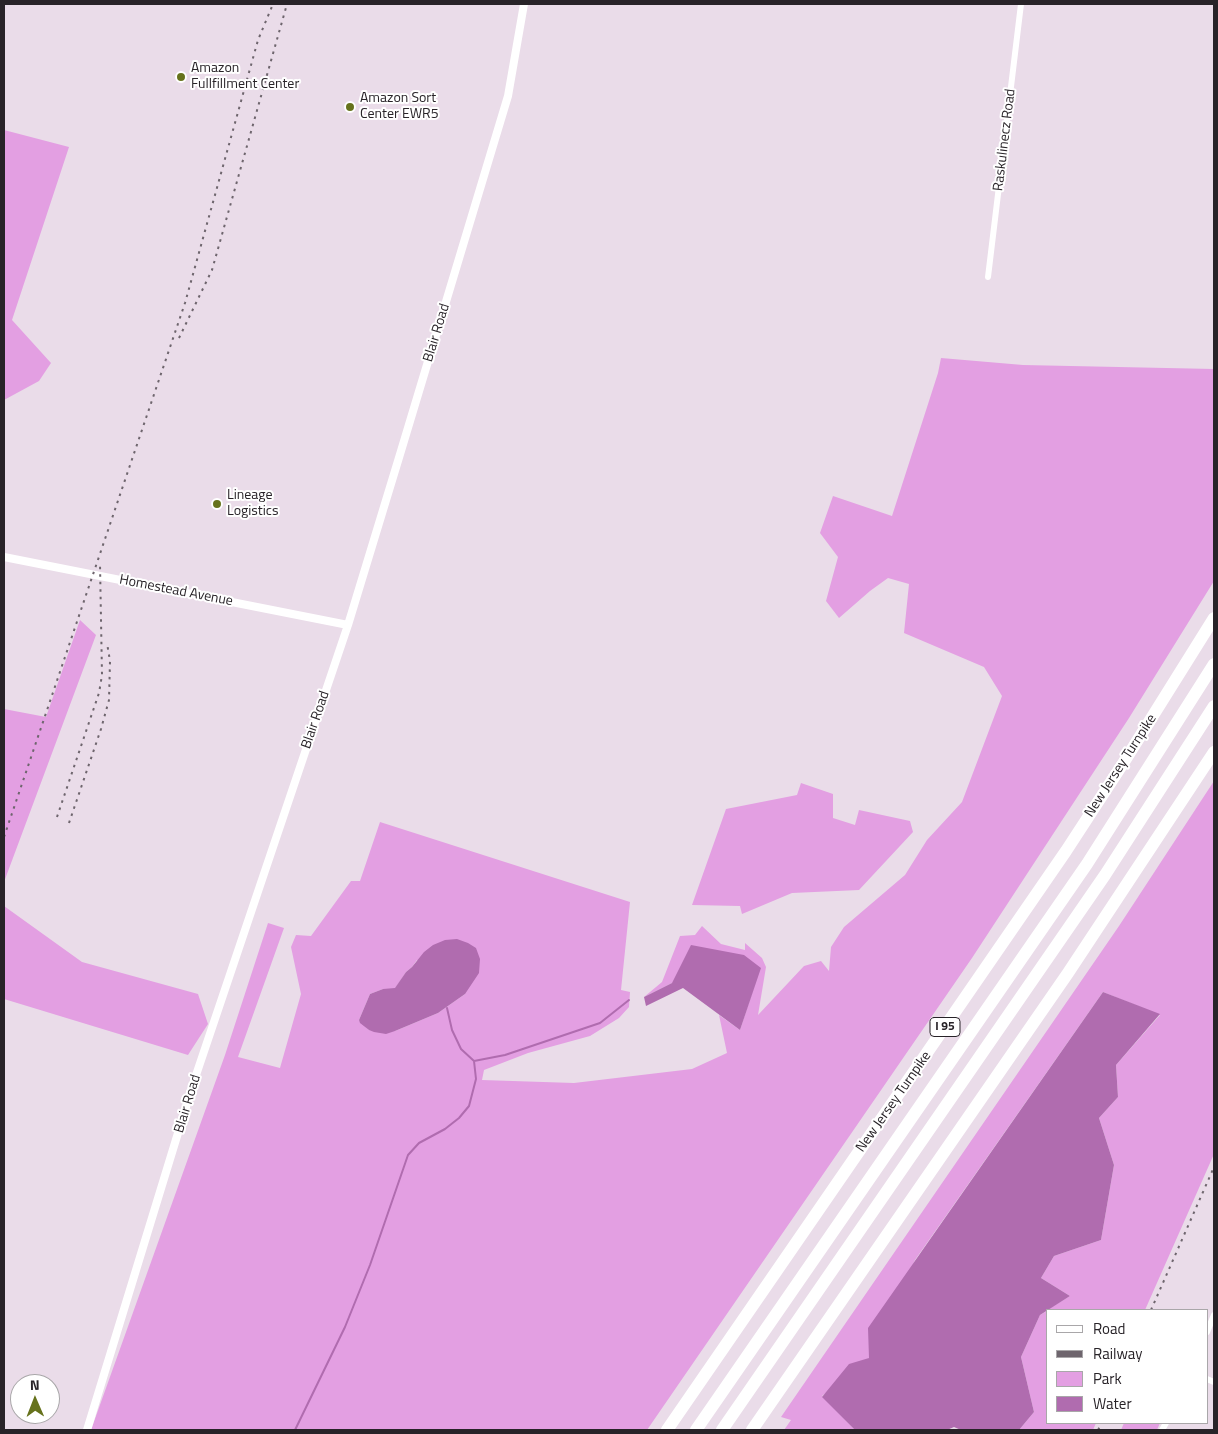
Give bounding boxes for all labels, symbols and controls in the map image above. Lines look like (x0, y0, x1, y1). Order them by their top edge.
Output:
place label: Amazon Fullfillment Center (191, 61, 299, 94)
marker: Amazon Fullfillment Center (175, 71, 187, 83)
street label: Raskulinecz Road (990, 88, 1020, 192)
place label: Amazon Sort Center EWR5 (360, 91, 439, 124)
marker: Amazon Sort Center EWR5 (344, 101, 356, 113)
street label: Blair Road (420, 302, 454, 364)
place label: Lineage Logistics (227, 488, 278, 520)
marker: Lineage Logistics (211, 498, 223, 510)
street label: Homestead Avenue (118, 572, 234, 610)
street label: Blair Road (298, 689, 334, 751)
street label: New Jersey Turnpike (1081, 711, 1161, 821)
road number: I 95 (930, 1018, 960, 1036)
street label: New Jersey Turnpike (853, 1048, 935, 1156)
street label: Blair Road (171, 1073, 205, 1135)
legend (1046, 1309, 1208, 1424)
text: Road (1093, 1317, 1125, 1340)
text: Railway (1093, 1342, 1143, 1365)
text: Park (1093, 1367, 1122, 1390)
north arrow (10, 1374, 60, 1424)
text: N (30, 1374, 40, 1395)
text: Water (1093, 1392, 1132, 1415)

